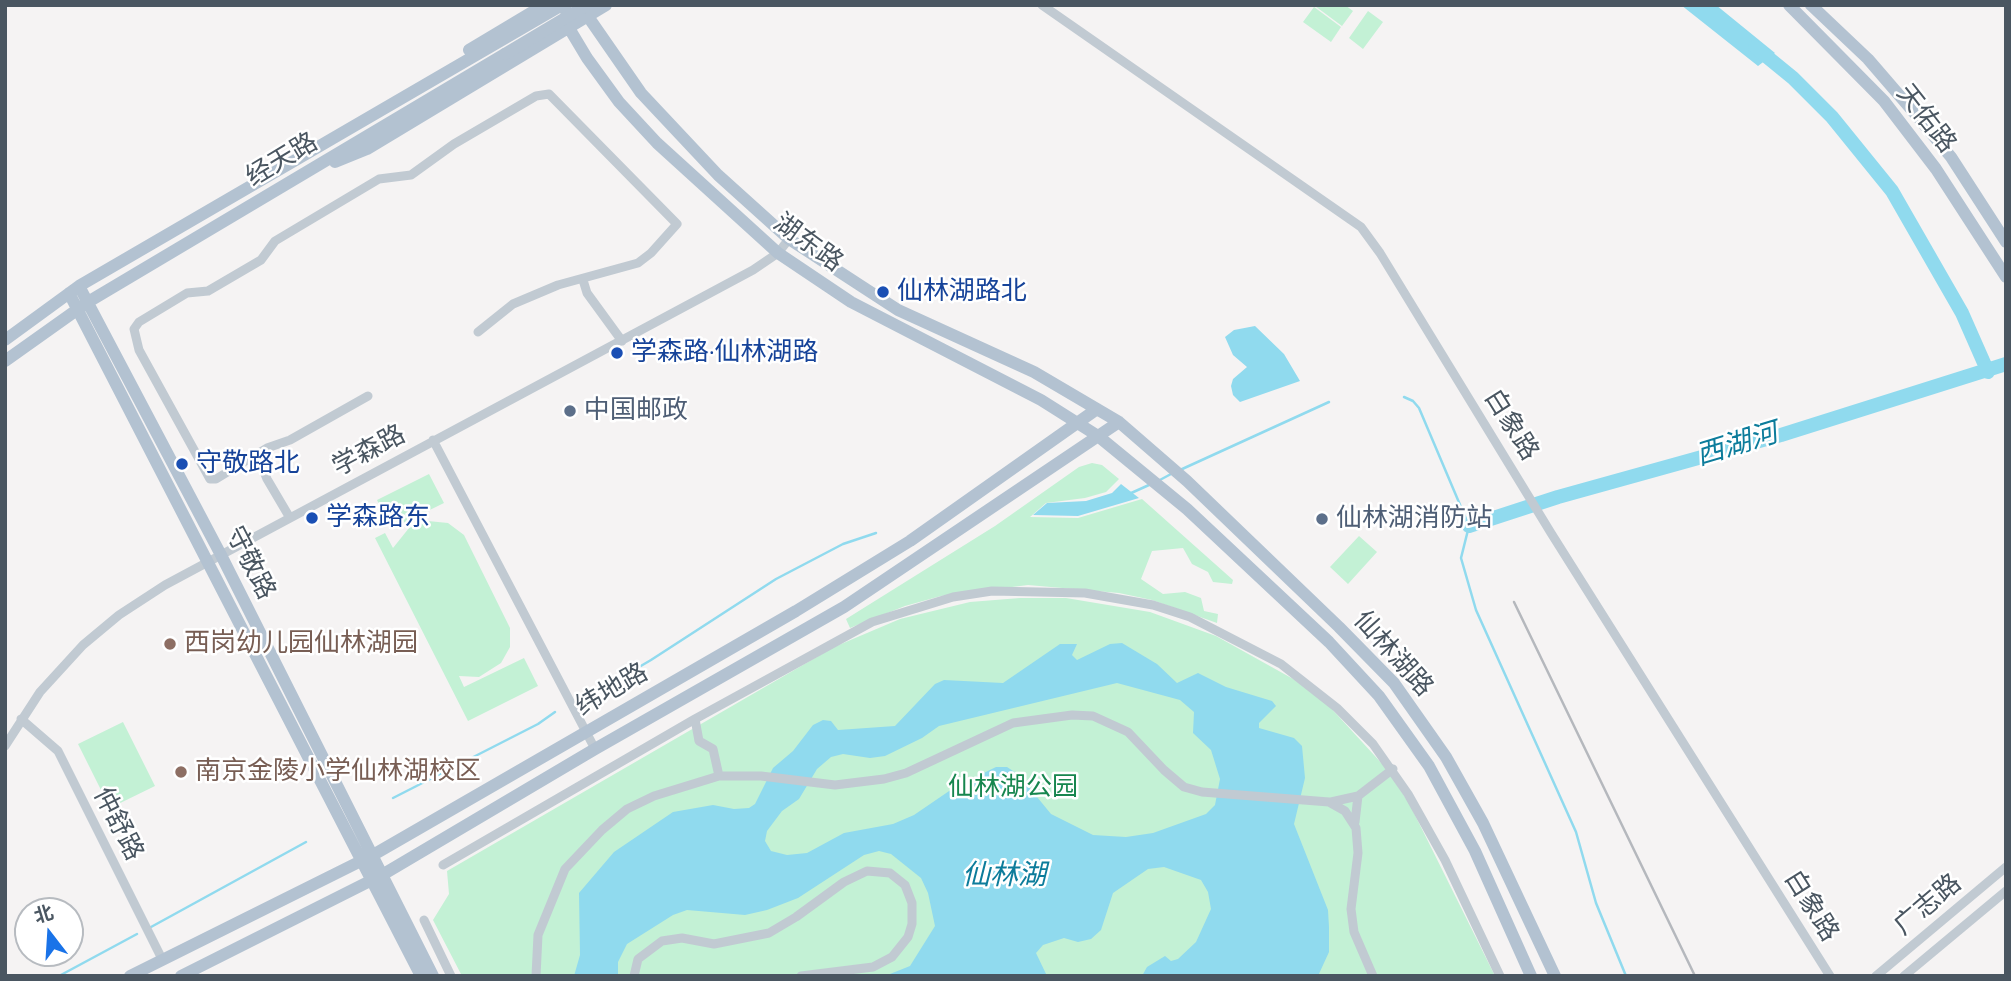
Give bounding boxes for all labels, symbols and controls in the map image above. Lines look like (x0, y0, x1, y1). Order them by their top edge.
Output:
street label: 天佑路 (1890, 79, 1962, 159)
street label: 经天路 (241, 127, 323, 193)
street label: 湖东路 (767, 207, 849, 279)
place label: 仙林湖路北 (897, 276, 1027, 308)
marker: 仙林湖路北 (875, 284, 891, 300)
place label: 学森路·仙林湖路 (631, 337, 819, 369)
marker: 学森路·仙林湖路 (609, 345, 625, 361)
street label: 白象路 (1477, 384, 1545, 466)
place label: 中国邮政 (584, 395, 688, 427)
marker: 中国邮政 (562, 403, 578, 419)
water label: 西湖河 (1692, 417, 1782, 473)
street label: 学森路 (327, 419, 411, 483)
place label: 守敬路北 (196, 448, 300, 480)
marker: 守敬路北 (174, 456, 190, 472)
place label: 学森路东 (326, 502, 430, 534)
place label: 仙林湖消防站 (1336, 503, 1492, 535)
marker: 学森路东 (304, 510, 320, 526)
marker: 仙林湖消防站 (1314, 511, 1330, 527)
street label: 守敬路 (218, 521, 282, 605)
street label: 仙林湖路 (1347, 605, 1439, 703)
place label: 西岗幼儿园仙林湖园 (184, 628, 418, 660)
marker: 西岗幼儿园仙林湖园 (162, 636, 178, 652)
street label: 纬地路 (570, 657, 654, 723)
place label: 南京金陵小学仙林湖校区 (195, 756, 481, 788)
marker: 南京金陵小学仙林湖校区 (173, 764, 189, 780)
park label: 仙林湖公园 (948, 772, 1078, 804)
street label: 仲舒路 (86, 782, 150, 866)
water label: 仙林湖 (962, 859, 1046, 893)
street label: 白象路 (1777, 865, 1845, 947)
street label: 广志路 (1888, 868, 1968, 942)
north arrow (14, 897, 84, 967)
text: 北 (31, 900, 56, 928)

